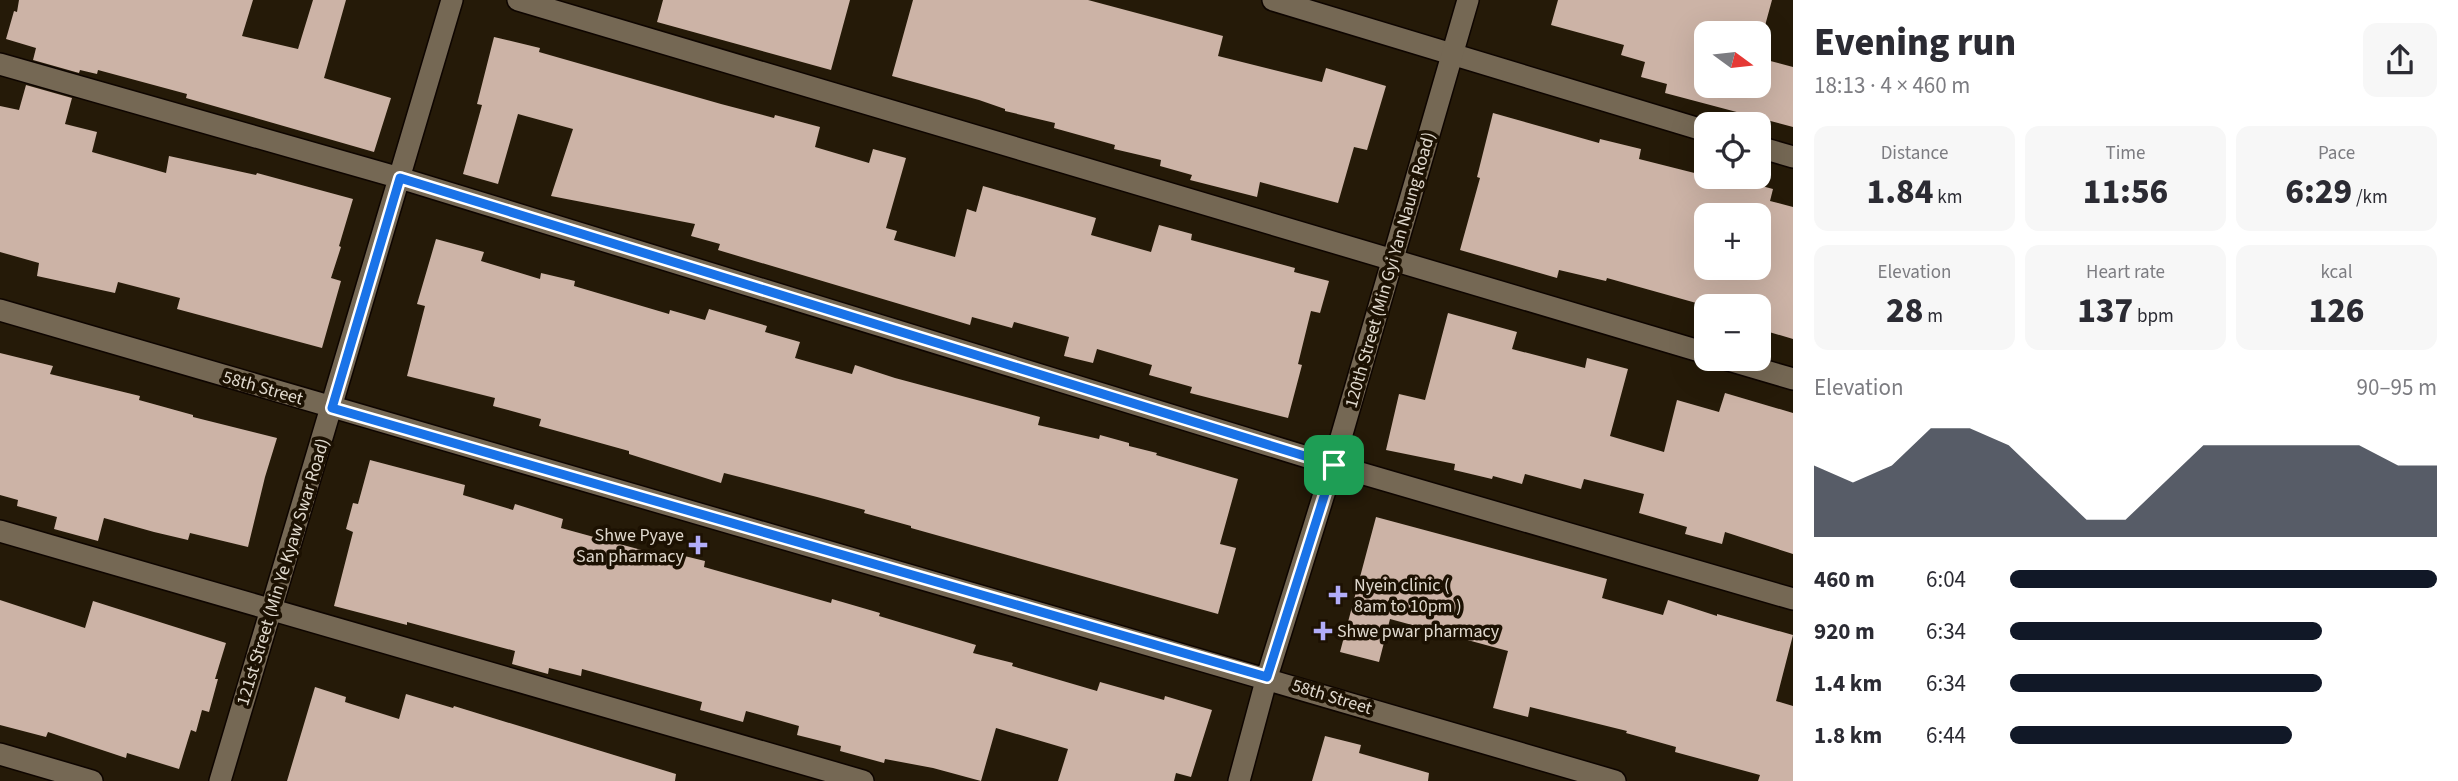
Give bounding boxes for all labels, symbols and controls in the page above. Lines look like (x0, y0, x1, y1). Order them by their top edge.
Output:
text: Evening run (1814, 16, 2016, 70)
north arrow (1694, 21, 1771, 98)
map controls (1694, 21, 1771, 371)
button: share (2363, 23, 2437, 97)
text: 18:13 · 4 × 460 m (1814, 69, 1970, 102)
button: locate (1694, 112, 1771, 189)
street label: 120th Street (Min Gyi Yan Naung Road) (1339, 129, 1441, 411)
text: Distance (1881, 140, 1948, 167)
text: Time (2105, 140, 2146, 167)
text: Pace (2318, 140, 2355, 167)
text: 1.84 (1867, 167, 1933, 217)
text: 11:56 (2083, 167, 2168, 217)
text: 6:29 (2285, 167, 2352, 217)
text: km (1933, 184, 1962, 211)
text: /km (2352, 184, 2388, 211)
button: + (1694, 203, 1771, 280)
text: Elevation (1878, 259, 1951, 286)
text: Heart rate (2086, 259, 2165, 286)
text: kcal (2321, 259, 2352, 286)
text: 28 (1886, 286, 1923, 336)
text: 137 (2077, 286, 2133, 336)
text: 126 (2308, 286, 2365, 336)
button: − (1694, 294, 1771, 371)
text: m (1923, 303, 1943, 330)
text: bpm (2133, 303, 2174, 330)
street label: 58th Street (220, 365, 306, 411)
text: Elevation (1814, 371, 1904, 404)
text: 90–95 m (2357, 371, 2437, 404)
street label: 121st Street (Min Ye Kyaw Swar Road) (230, 435, 336, 709)
pin (1304, 435, 1364, 495)
icon: arrive (1315, 446, 1353, 484)
place label: Shwe Pyaye San pharmacy (576, 523, 685, 569)
marker: Shwe Pyaye San pharmacy (690, 537, 706, 553)
text: 460 m (1814, 563, 1875, 596)
text: 6:04 (1926, 563, 1966, 596)
place label: Nyein clinic ( 8am to 10pm ) (1354, 573, 1462, 619)
marker: Nyein clinic ( 8am to 10pm ) (1328, 585, 1348, 605)
text: 920 m (1814, 615, 1875, 648)
text: 6:34 (1926, 615, 1966, 648)
place label: Shwe pwar pharmacy (1337, 619, 1500, 644)
marker: Shwe pwar pharmacy (1315, 623, 1331, 639)
text: 1.4 km (1814, 667, 1882, 700)
text: 6:34 (1926, 667, 1966, 700)
street label: 58th Street (1289, 673, 1375, 721)
text: 1.8 km (1814, 719, 1882, 752)
text: 6:44 (1926, 719, 1966, 752)

